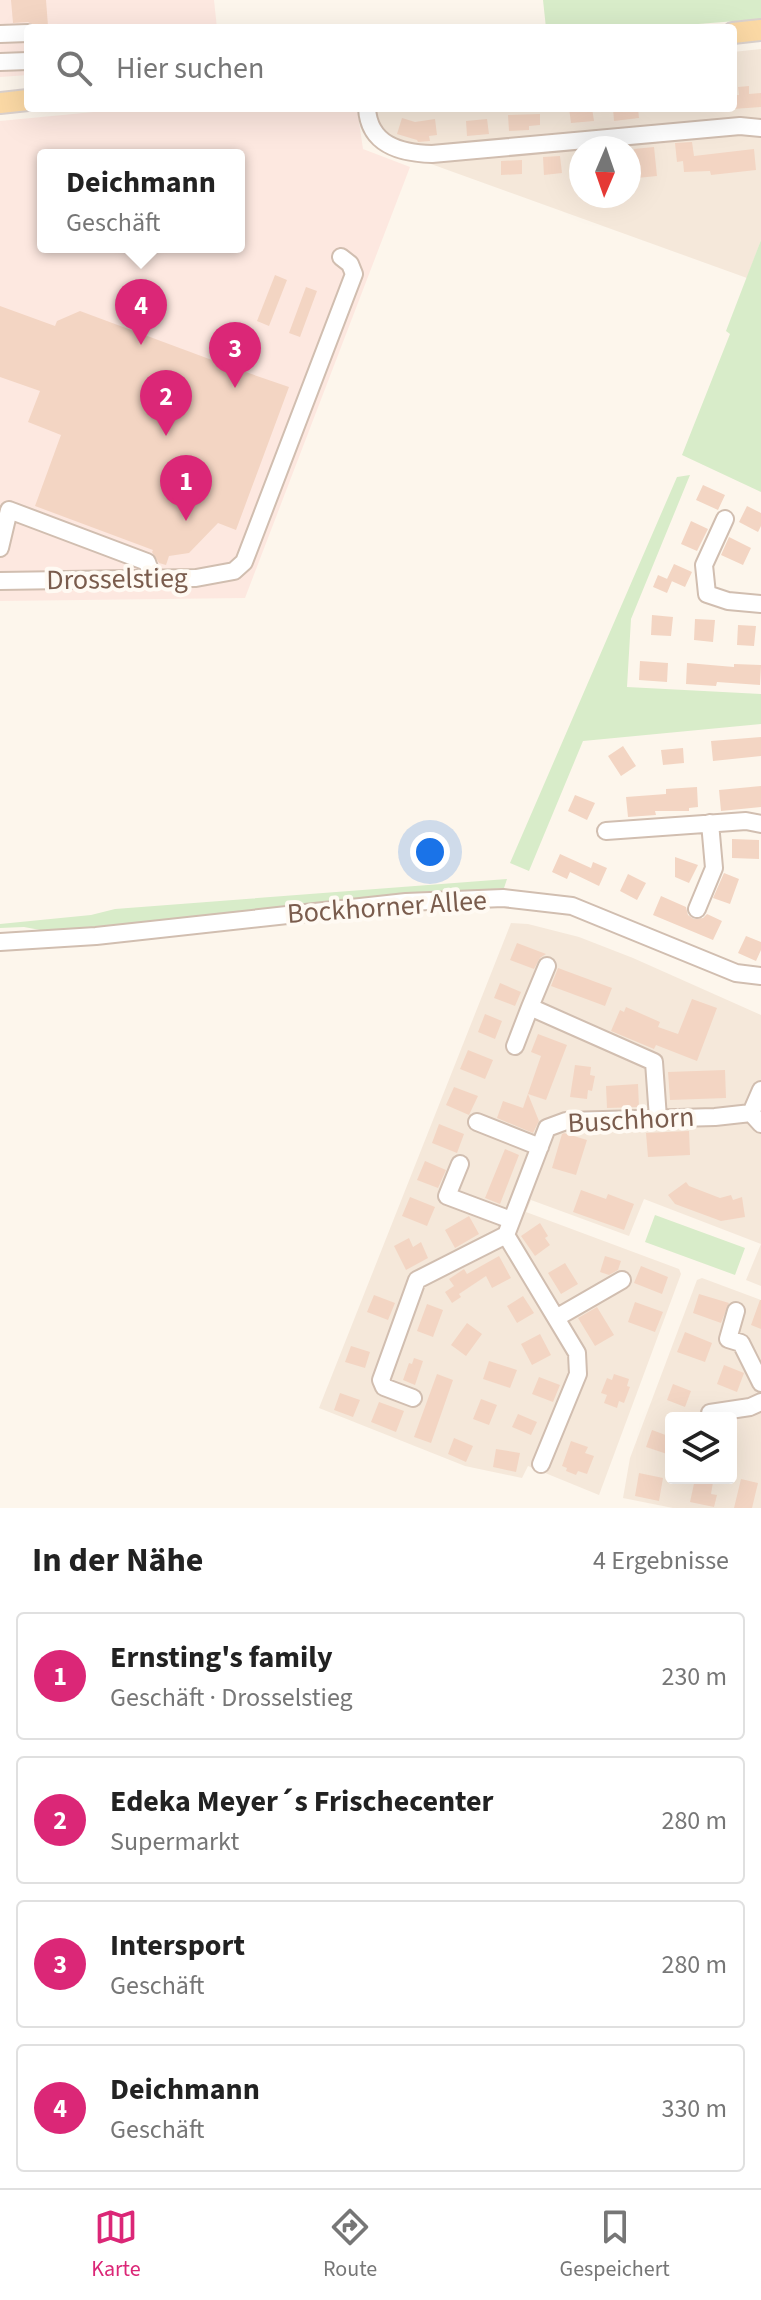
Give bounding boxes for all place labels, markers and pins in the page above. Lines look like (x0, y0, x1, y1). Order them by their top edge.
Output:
pin: 4 (115, 279, 167, 345)
pin: 3 (209, 322, 261, 388)
pin: 2 (140, 370, 192, 436)
pin: 1 (160, 455, 212, 521)

